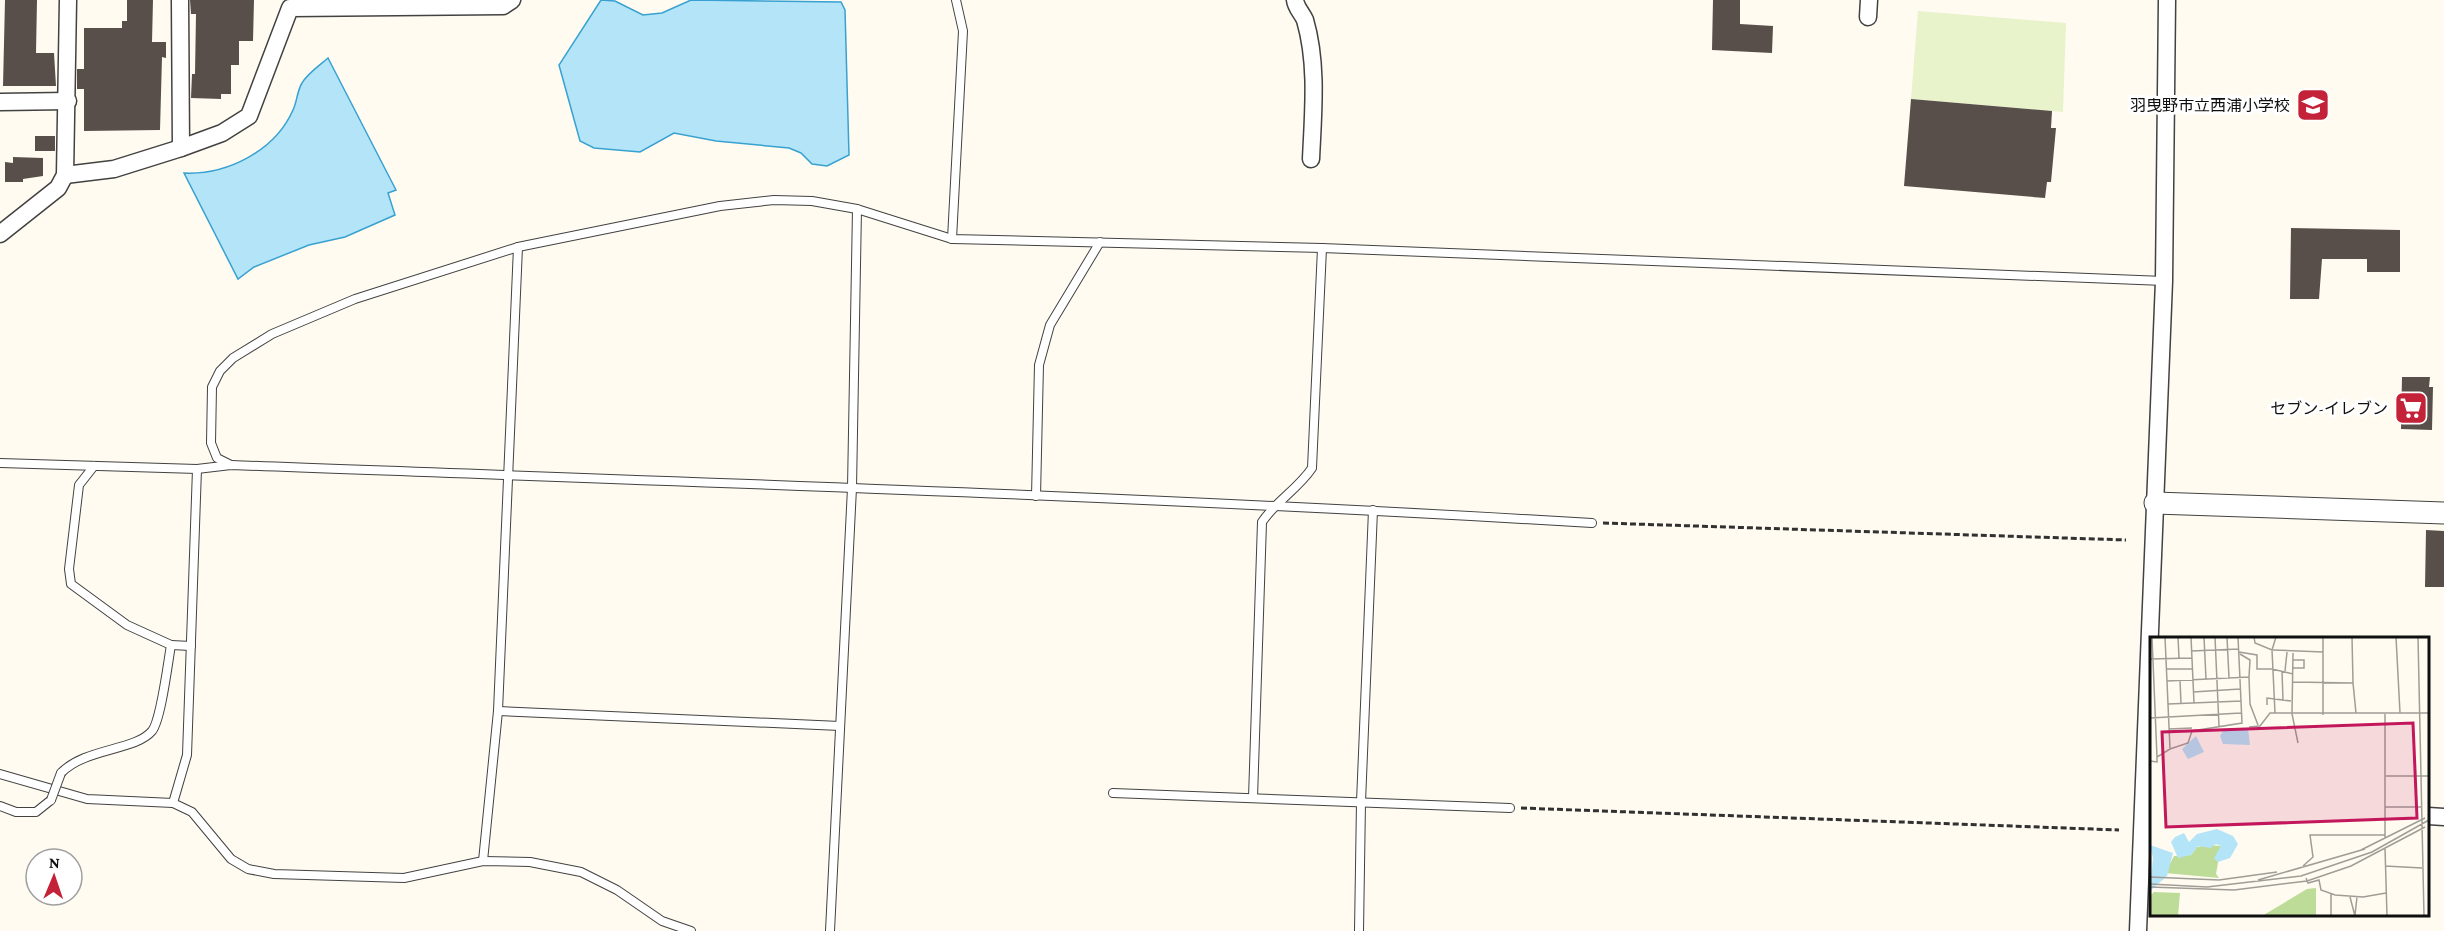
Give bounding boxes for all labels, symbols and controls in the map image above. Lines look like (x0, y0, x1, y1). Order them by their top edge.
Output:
school or university icon: 羽曳野市立西浦小学校 (2295, 87, 2331, 123)
place label: 羽曳野市立西浦小学校 (2130, 97, 2290, 114)
supermarket icon: セブン-イレブン (2393, 390, 2429, 426)
place label: セブン-イレブン (2270, 400, 2388, 417)
inset map (2150, 637, 2429, 916)
north arrow (24, 847, 84, 907)
text: N (49, 854, 60, 871)

